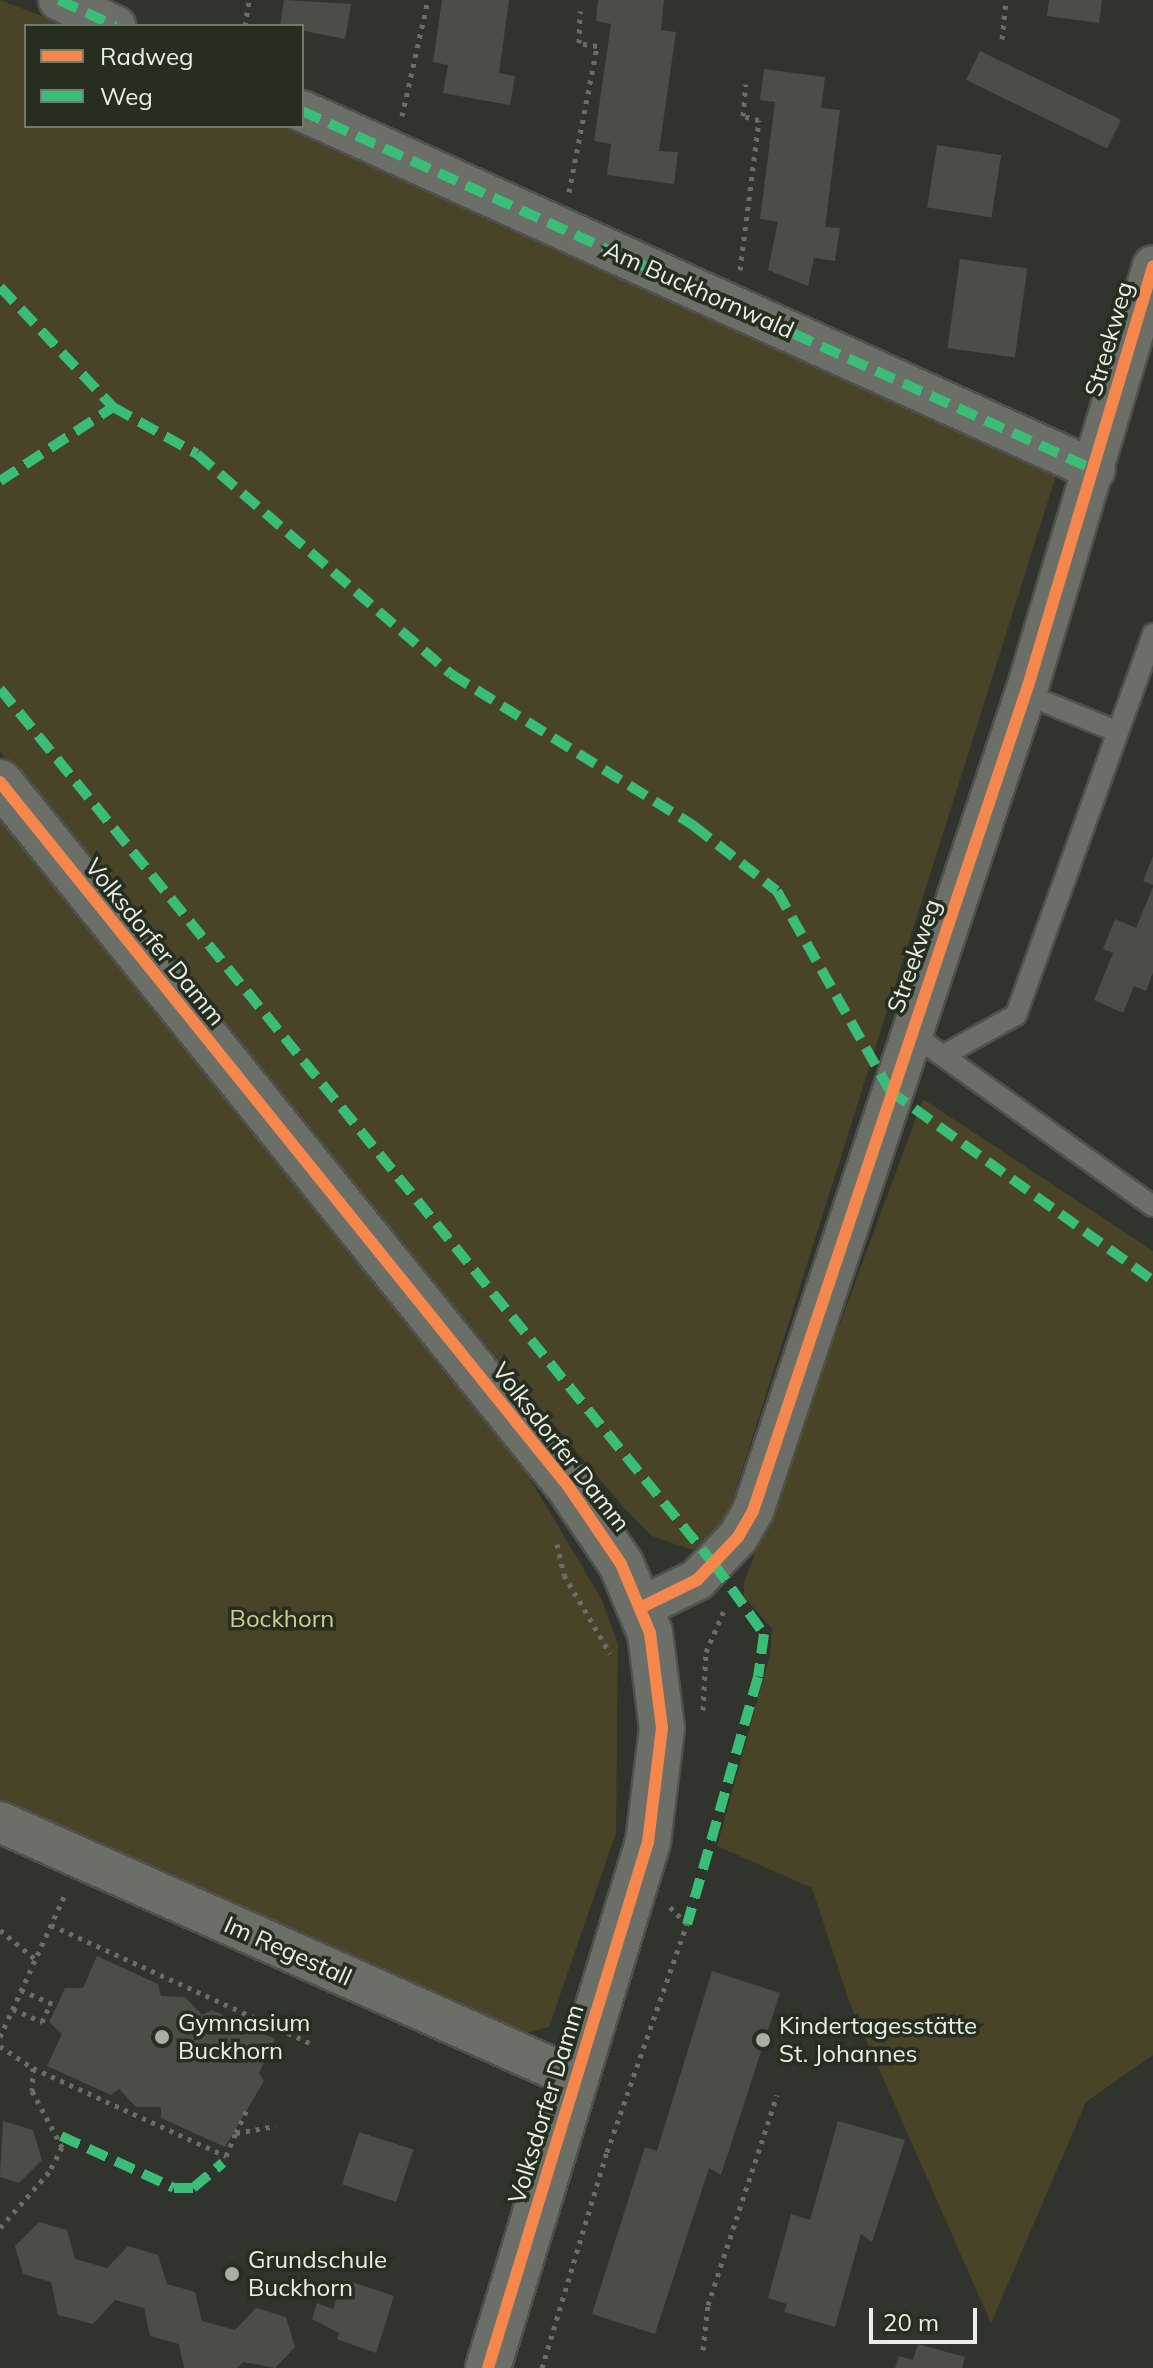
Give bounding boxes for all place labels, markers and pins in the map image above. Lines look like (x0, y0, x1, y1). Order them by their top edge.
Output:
place label: Gymnasium Buckhorn (178, 2009, 310, 2065)
place label: Kindertagesstätte St. Johannes (779, 2012, 977, 2068)
marker: Gymnasium Buckhorn (153, 2028, 171, 2046)
marker: Kindertagesstätte St. Johannes (754, 2031, 772, 2049)
place label: Grundschule Buckhorn (248, 2246, 387, 2302)
marker: Grundschule Buckhorn (223, 2265, 241, 2283)

